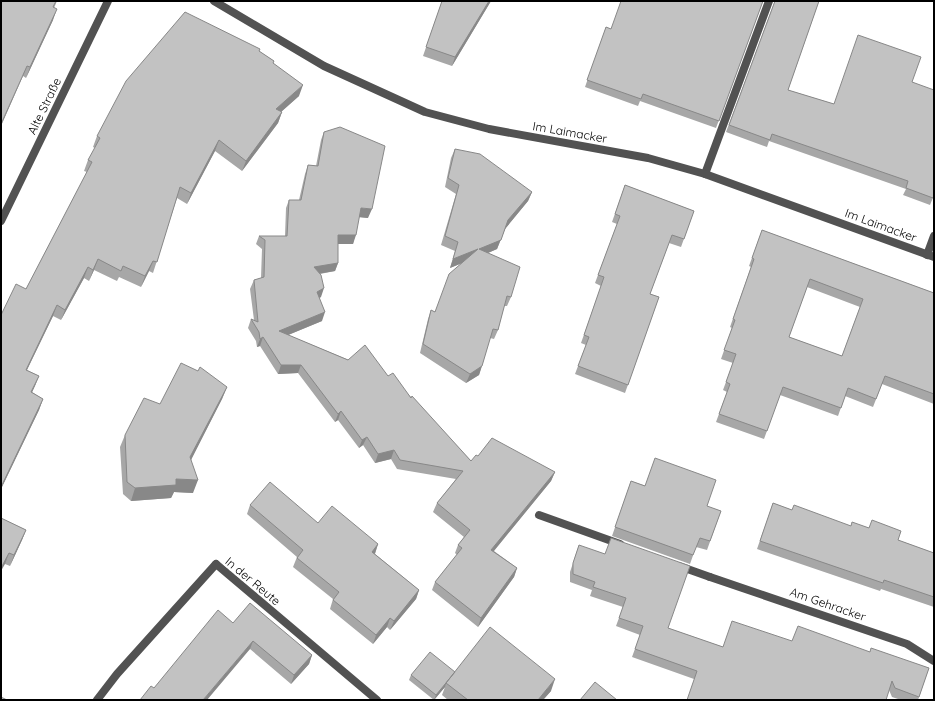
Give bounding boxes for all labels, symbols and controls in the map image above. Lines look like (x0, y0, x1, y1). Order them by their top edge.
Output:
street label: Alte Straße (24, 75, 64, 137)
street label: Im Laimacker (532, 118, 609, 146)
street label: Im Laimacker (843, 205, 919, 245)
street label: In der Reute (222, 554, 284, 609)
street label: Am Gehracker (788, 584, 868, 624)

